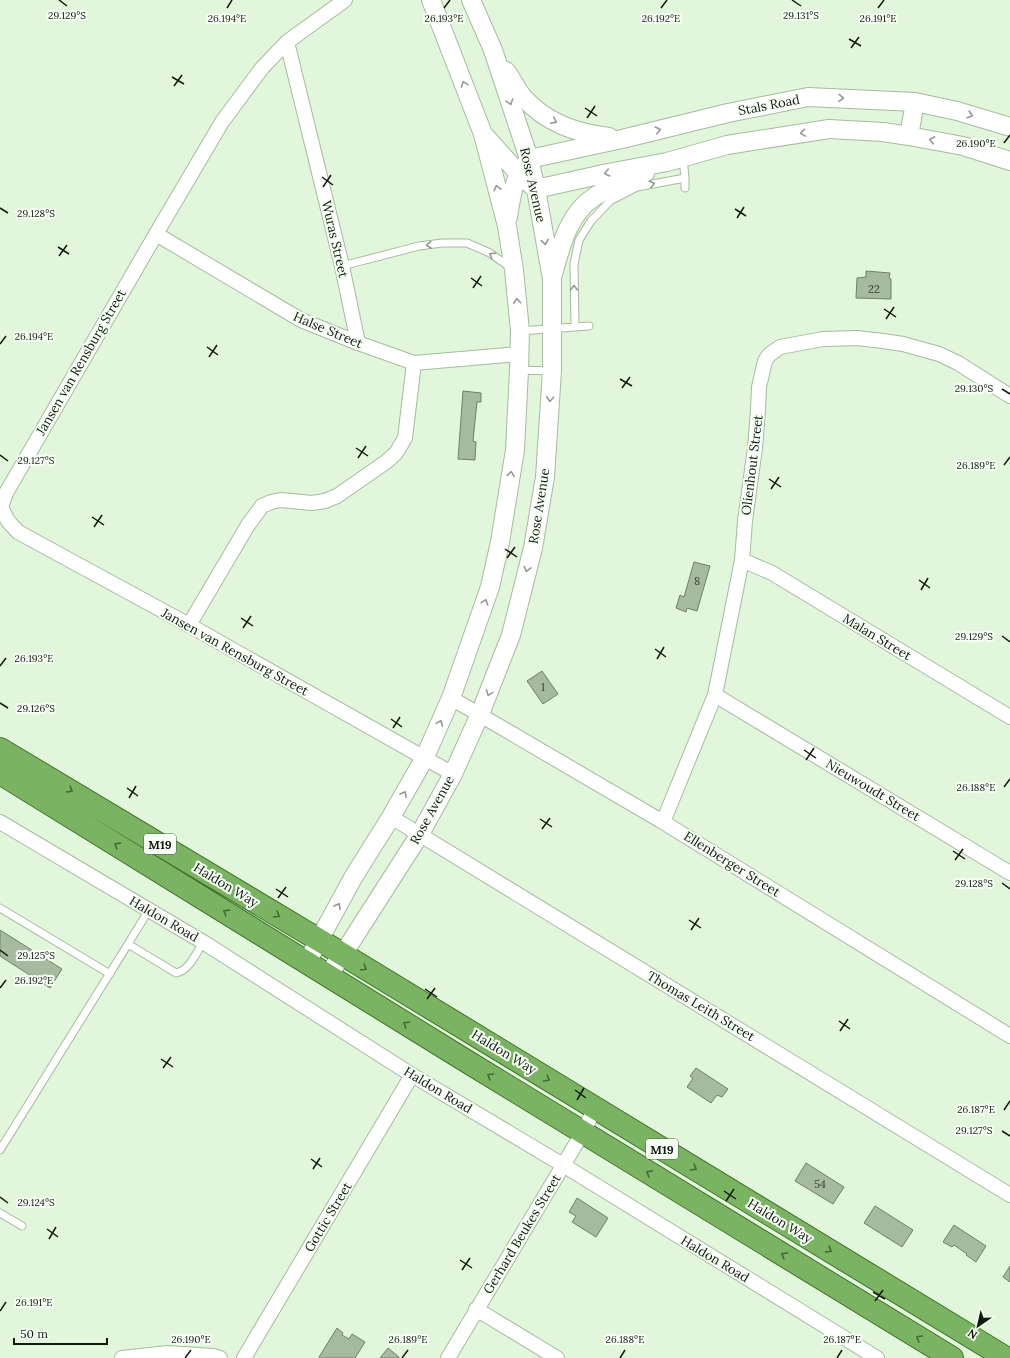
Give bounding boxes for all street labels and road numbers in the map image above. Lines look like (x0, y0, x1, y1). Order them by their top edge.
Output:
street label: Stals Road (737, 91, 801, 119)
street label: Rose Avenue (516, 146, 550, 224)
street label: Wuras Street (318, 199, 352, 279)
street label: Jansen van Rensburg Street (32, 286, 130, 439)
street label: Halse Street (291, 308, 365, 352)
street label: Olienhout Street (737, 414, 767, 516)
street label: Rose Avenue (525, 467, 553, 545)
street label: Jansen van Rensburg Street (158, 604, 311, 700)
street label: Malan Street (840, 610, 914, 664)
street label: Nieuwoudt Street (823, 755, 923, 825)
street label: Rose Avenue (406, 773, 458, 847)
street label: Ellenberger Street (681, 828, 783, 900)
road number: M19 (144, 834, 176, 854)
street label: Haldon Way (190, 859, 262, 911)
street label: Haldon Road (126, 892, 202, 946)
street label: Thomas Leith Street (644, 967, 758, 1045)
street label: Haldon Way (468, 1026, 540, 1078)
street label: Haldon Road (401, 1063, 476, 1117)
road number: M19 (646, 1139, 678, 1159)
street label: Gerhard Beukes Street (479, 1171, 565, 1297)
street label: Gottic Street (300, 1179, 356, 1255)
street label: Haldon Way (744, 1195, 816, 1247)
street label: Haldon Road (678, 1232, 753, 1286)

